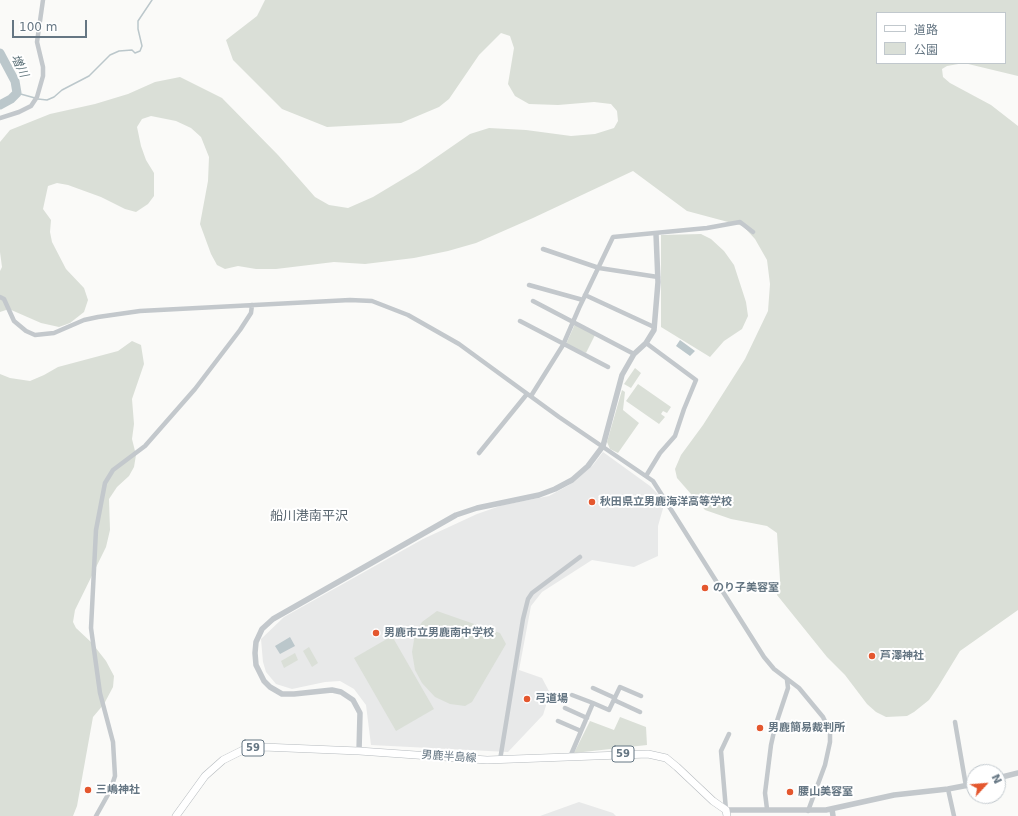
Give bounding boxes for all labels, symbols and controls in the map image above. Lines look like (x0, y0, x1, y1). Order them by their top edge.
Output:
scale bar (14, 12, 89, 38)
legend (876, 12, 1006, 64)
text: 100 m (19, 20, 57, 34)
text: 道路 (914, 23, 938, 37)
text: 公園 (914, 43, 938, 57)
water label: 増川 (7, 52, 31, 80)
place label: 秋田県立男鹿海洋高等学校 (600, 495, 732, 509)
marker: 秋田県立男鹿海洋高等学校 (587, 497, 597, 507)
district label: 船川港南平沢 (270, 509, 348, 525)
place label: のり子美容室 (713, 581, 779, 595)
marker: のり子美容室 (700, 583, 710, 593)
place label: 男鹿市立男鹿南中学校 (384, 626, 494, 640)
marker: 男鹿市立男鹿南中学校 (371, 628, 381, 638)
place label: 芦澤神社 (880, 649, 924, 663)
marker: 芦澤神社 (867, 651, 877, 661)
place label: 弓道場 (535, 692, 568, 706)
marker: 弓道場 (522, 694, 532, 704)
place label: 男鹿簡易裁判所 (768, 721, 845, 735)
marker: 男鹿簡易裁判所 (755, 723, 765, 733)
road number: 59 (242, 740, 264, 756)
road number: 59 (612, 746, 634, 762)
street label: 男鹿半島線 (421, 748, 477, 766)
north arrow (966, 764, 1006, 804)
text: N (988, 772, 1004, 786)
place label: 三嶋神社 (96, 783, 140, 797)
marker: 三嶋神社 (83, 785, 93, 795)
place label: 腰山美容室 (798, 785, 853, 799)
marker: 腰山美容室 (785, 787, 795, 797)

